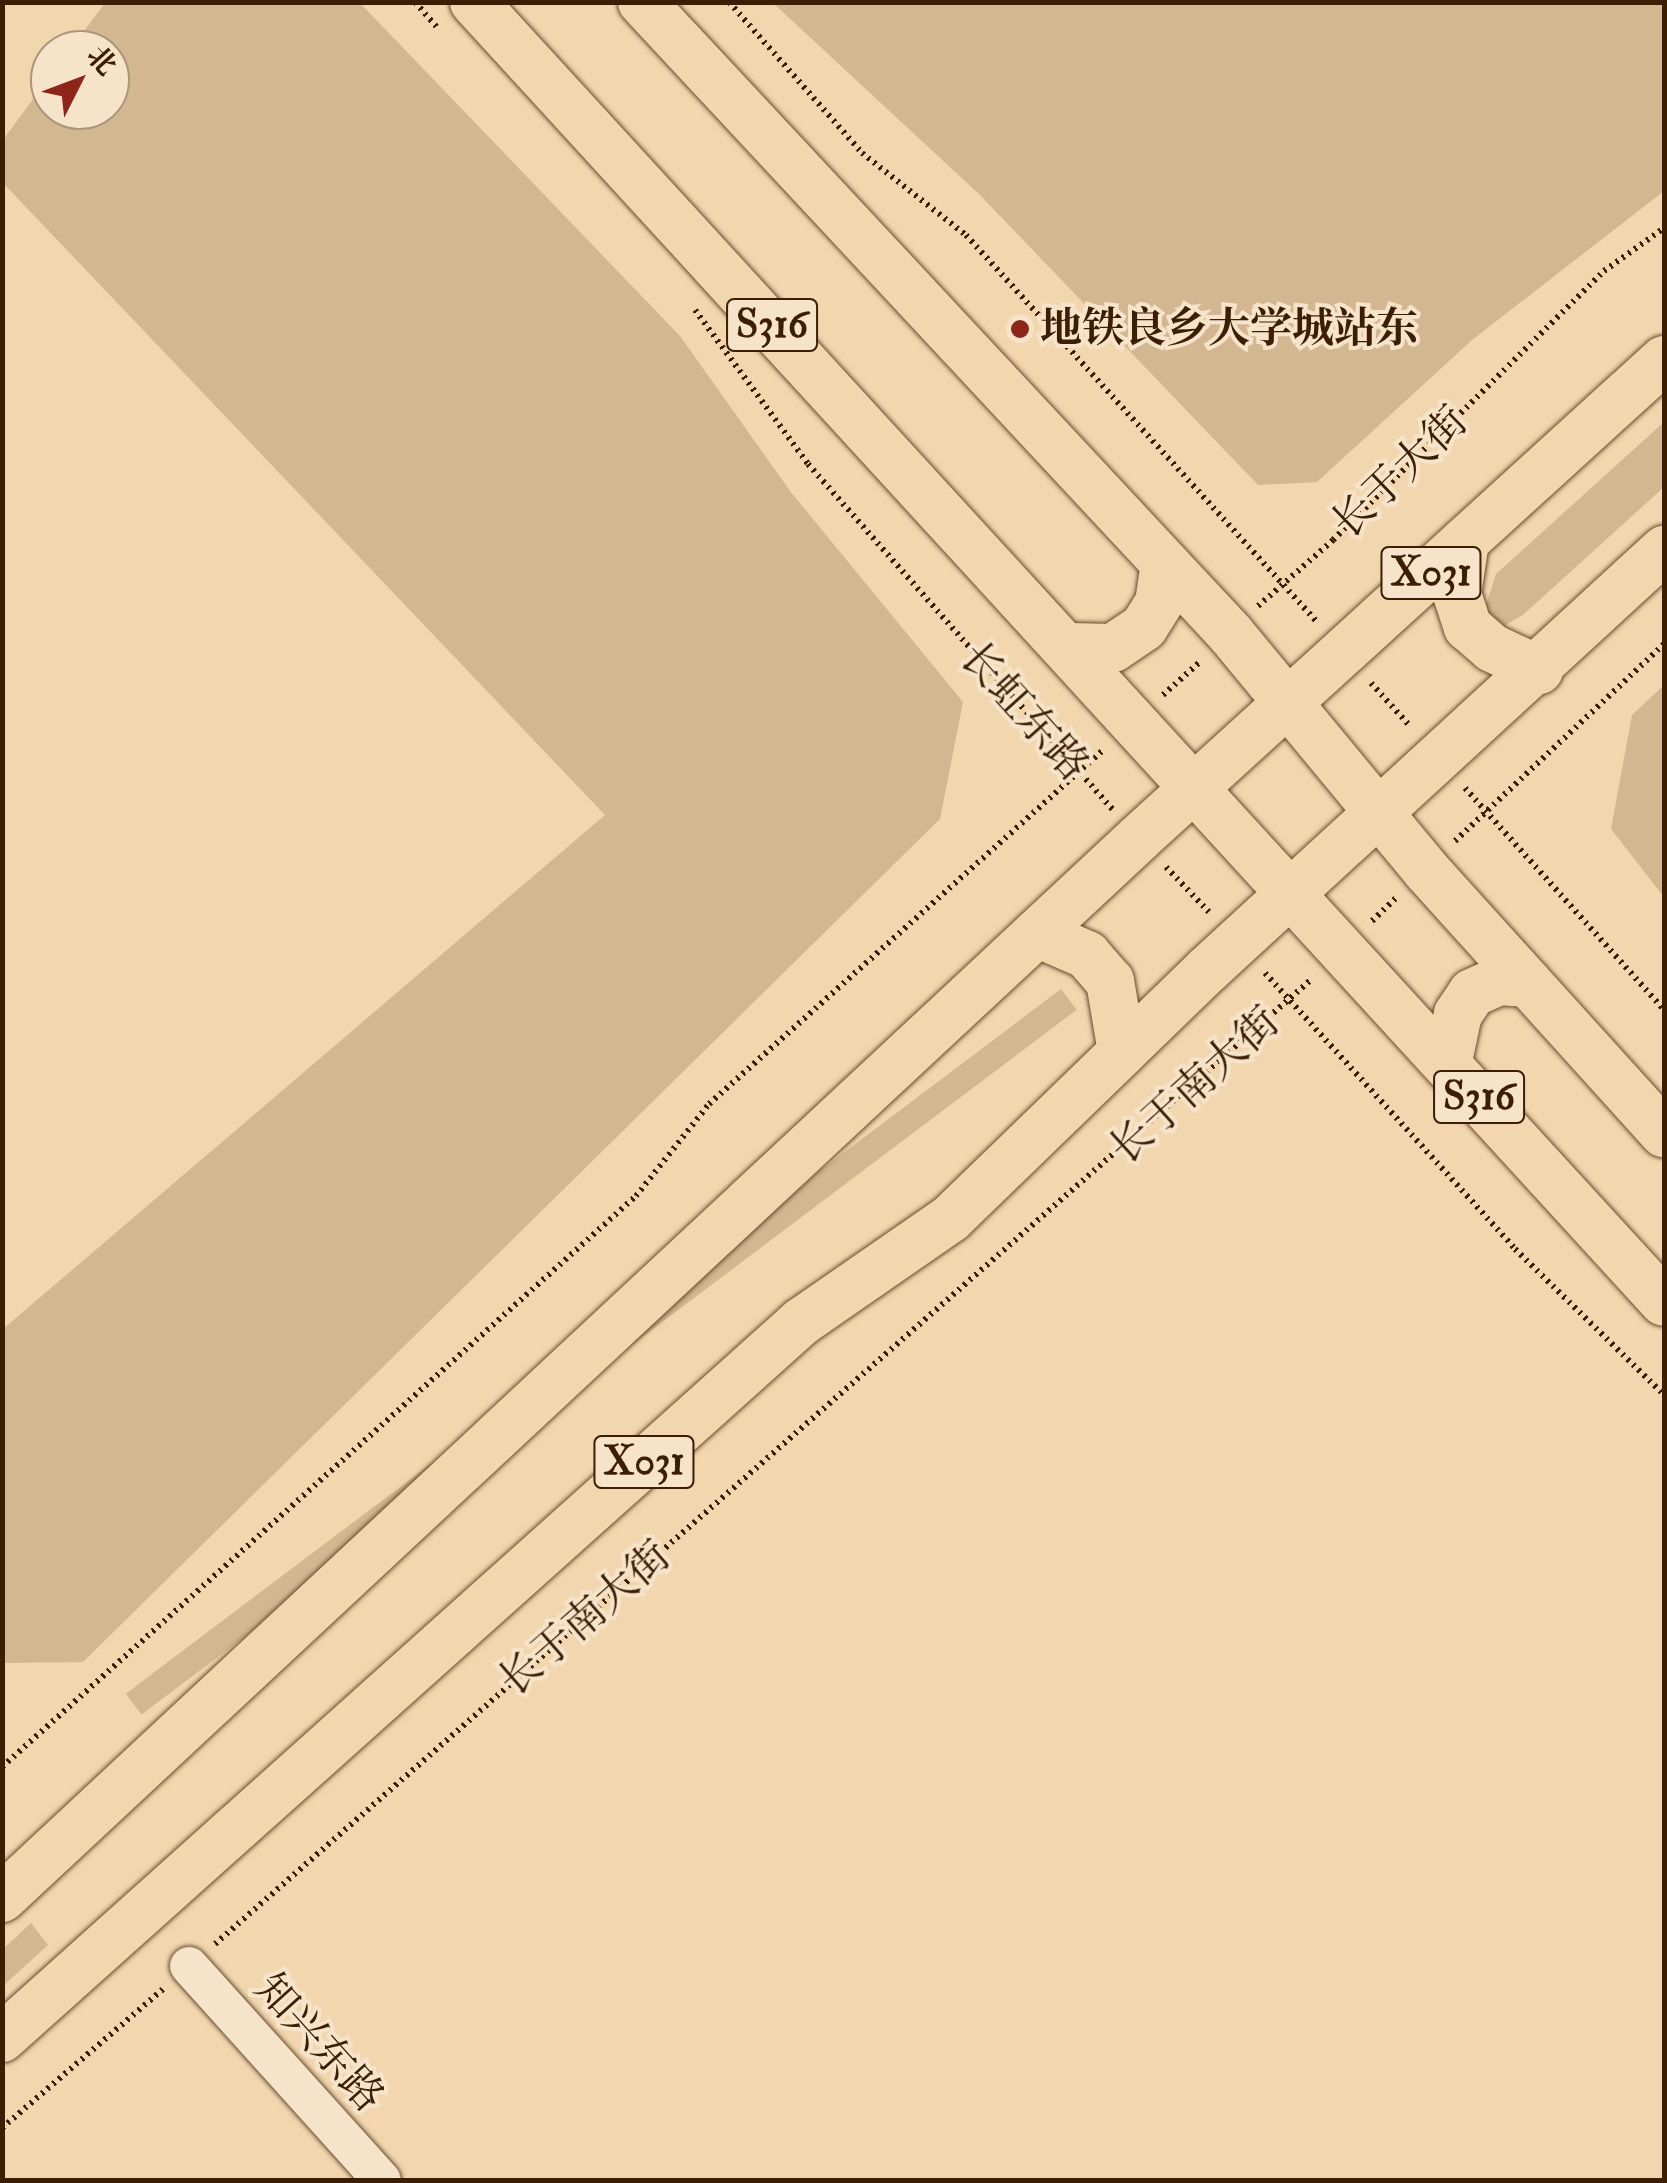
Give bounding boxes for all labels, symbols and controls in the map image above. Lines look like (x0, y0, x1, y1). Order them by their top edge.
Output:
north arrow (30, 30, 130, 130)
text: 北 (79, 39, 124, 83)
road number: S316 (724, 290, 820, 360)
place label: 地铁良乡大学城站东 (1040, 304, 1418, 354)
marker: 地铁良乡大学城站东 (1009, 318, 1031, 340)
street label: 长于大街 (1322, 397, 1478, 549)
road number: X031 (1378, 538, 1484, 608)
street label: 长虹东路 (949, 633, 1099, 791)
street label: 长于南大街 (1100, 997, 1290, 1175)
road number: S316 (1432, 1062, 1526, 1132)
road number: X031 (592, 1427, 696, 1497)
street label: 长于南大街 (489, 1531, 681, 1707)
street label: 知兴东路 (244, 1964, 394, 2122)

